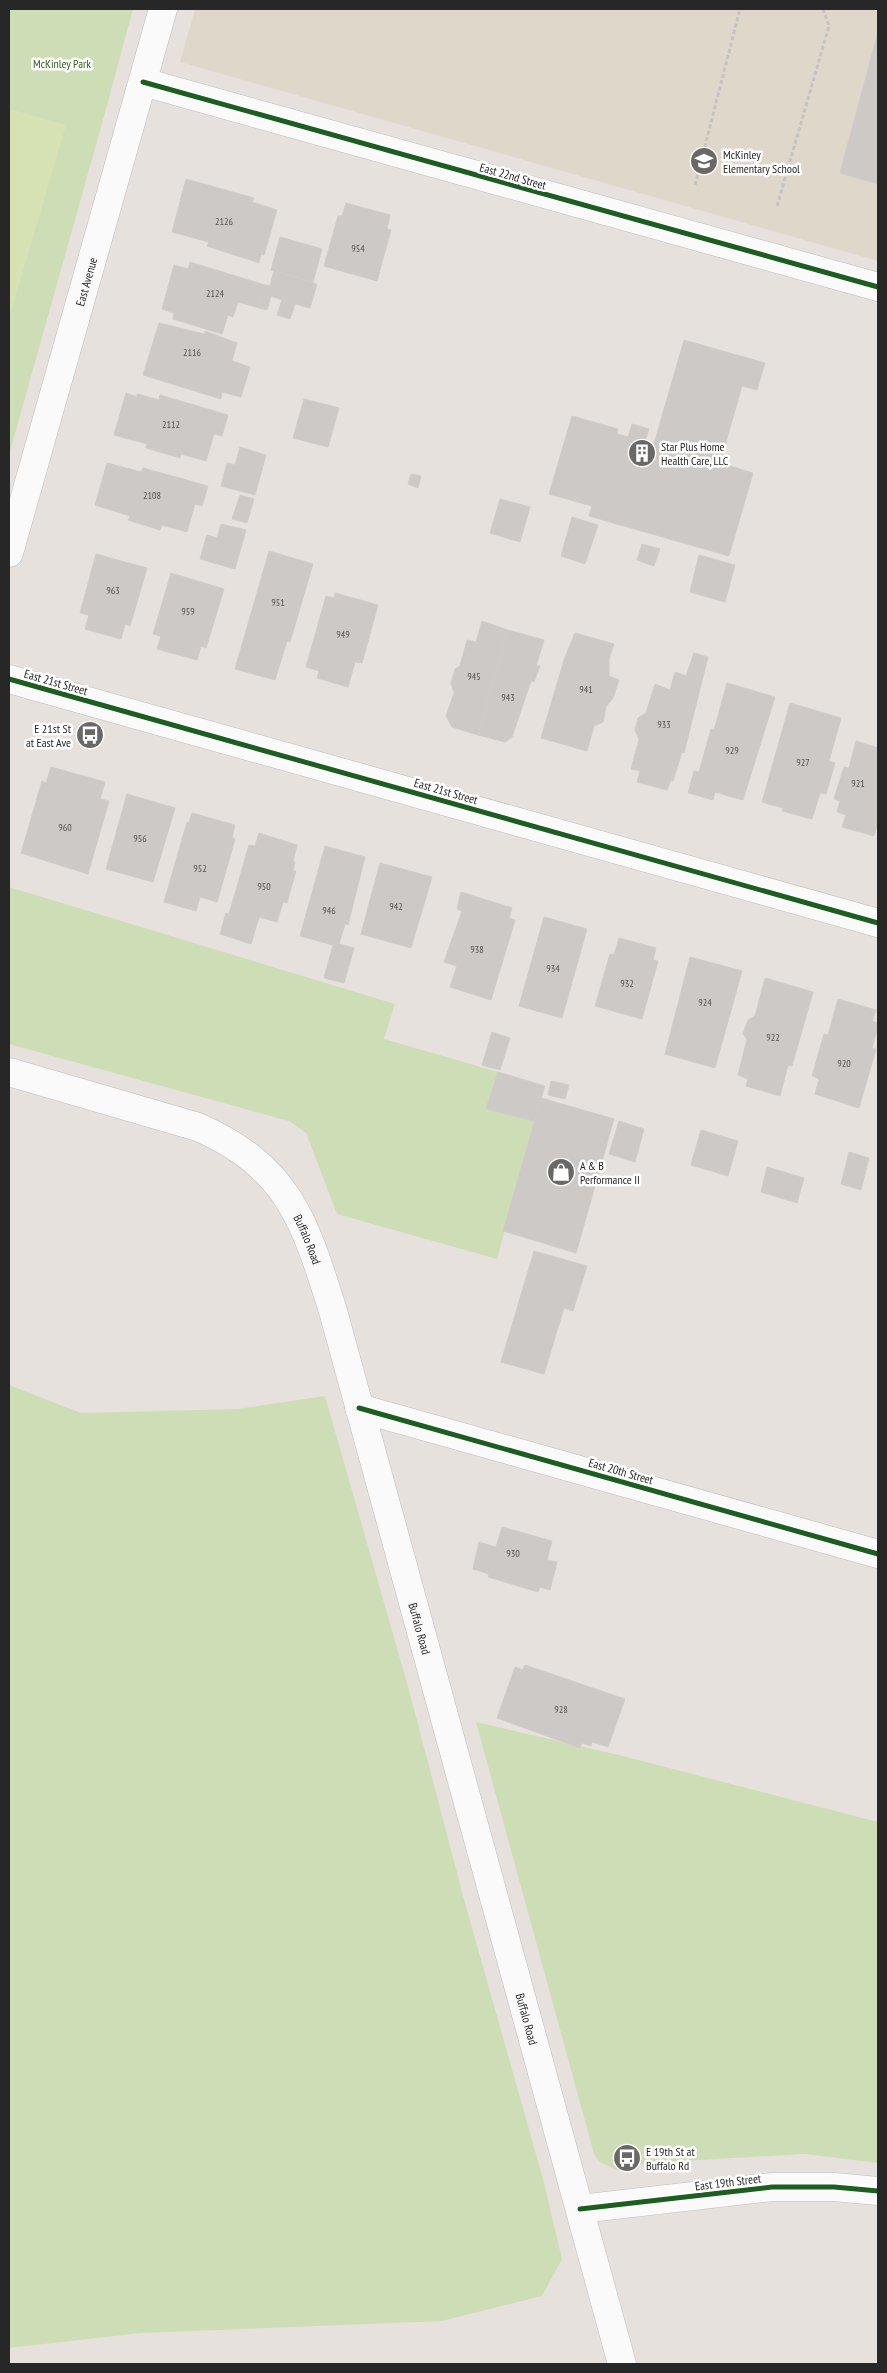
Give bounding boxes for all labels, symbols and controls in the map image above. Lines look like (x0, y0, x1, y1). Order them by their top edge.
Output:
park label: McKinley Park (33, 56, 91, 71)
school or university icon: McKinley Elementary School (689, 146, 719, 176)
place label: McKinley Elementary School (723, 147, 800, 176)
street label: East 22nd Street (478, 159, 549, 193)
house number: 2126 (215, 215, 234, 228)
house number: 954 (351, 242, 365, 255)
street label: East Avenue (72, 256, 100, 308)
house number: 2124 (206, 287, 225, 300)
house number: 2116 (183, 346, 202, 359)
house number: 2112 (162, 418, 180, 431)
building icon: Star Plus Home Health Care, LLC (627, 438, 657, 468)
place label: Star Plus Home Health Care, LLC (661, 439, 729, 468)
house number: 2108 (143, 489, 161, 502)
house number: 963 (106, 584, 120, 597)
house number: 951 (271, 596, 285, 609)
house number: 959 (181, 605, 195, 618)
house number: 949 (336, 628, 350, 641)
street label: East 21st Street (23, 666, 90, 698)
house number: 945 (467, 670, 481, 683)
house number: 941 (579, 683, 593, 696)
house number: 943 (501, 691, 515, 704)
house number: 933 (657, 718, 671, 731)
bus stop icon: E 21st St at East Ave (75, 720, 105, 750)
place label: E 21st St at East Ave (26, 721, 72, 750)
house number: 929 (725, 744, 739, 757)
house number: 927 (796, 756, 810, 769)
street label: East 21st Street (413, 775, 480, 807)
house number: 921 (851, 777, 865, 790)
house number: 960 (58, 821, 72, 834)
house number: 956 (133, 832, 147, 845)
house number: 952 (193, 862, 207, 875)
house number: 950 (257, 880, 271, 893)
house number: 942 (389, 900, 403, 913)
house number: 946 (322, 904, 336, 917)
house number: 938 (470, 943, 484, 956)
house number: 934 (546, 962, 560, 975)
house number: 932 (620, 977, 634, 990)
house number: 924 (698, 996, 712, 1009)
house number: 922 (766, 1031, 780, 1044)
house number: 920 (837, 1057, 851, 1070)
shop icon: A & B Performance II (546, 1157, 576, 1187)
place label: A & B Performance II (580, 1158, 640, 1187)
street label: Buffalo Road (291, 1212, 325, 1266)
street label: East 20th Street (587, 1455, 656, 1488)
house number: 930 (506, 1547, 520, 1560)
street label: Buffalo Road (406, 1601, 434, 1656)
house number: 928 (554, 1703, 568, 1716)
street label: Buffalo Road (513, 1991, 542, 2046)
bus stop icon: E 19th St at Buffalo Rd (612, 2143, 642, 2173)
place label: E 19th St at Buffalo Rd (646, 2144, 695, 2173)
street label: East 19th Street (694, 2170, 763, 2194)

